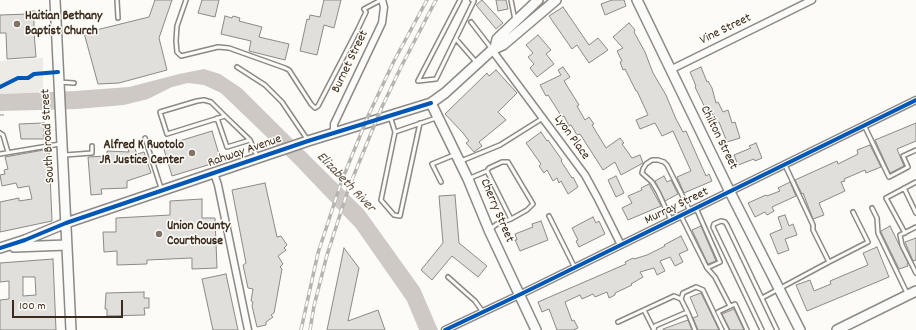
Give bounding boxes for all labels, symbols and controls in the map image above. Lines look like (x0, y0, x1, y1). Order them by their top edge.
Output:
place label: Haitian Bethany Baptist Church (25, 9, 102, 40)
street label: Vine Street (698, 11, 754, 49)
marker: Haitian Bethany Baptist Church (12, 19, 22, 29)
street label: Burnet Street (329, 28, 373, 96)
street label: South Broad Street (39, 88, 59, 184)
street label: Chilton Street (696, 104, 740, 172)
street label: Lyon Place (550, 113, 592, 163)
street label: Rahway Avenue (206, 132, 284, 172)
place label: Alfred K Ruotolo JR Justice Center (100, 138, 184, 169)
marker: Alfred K Ruotolo JR Justice Center (187, 148, 197, 158)
water label: Elizabeth River (312, 149, 378, 217)
street label: Cherry Street (476, 177, 516, 245)
street label: Murray Street (643, 185, 711, 229)
place label: Union County Courthouse (167, 219, 230, 250)
marker: Union County Courthouse (154, 229, 164, 239)
scale bar (14, 292, 125, 318)
text: 100 m (19, 298, 46, 315)

